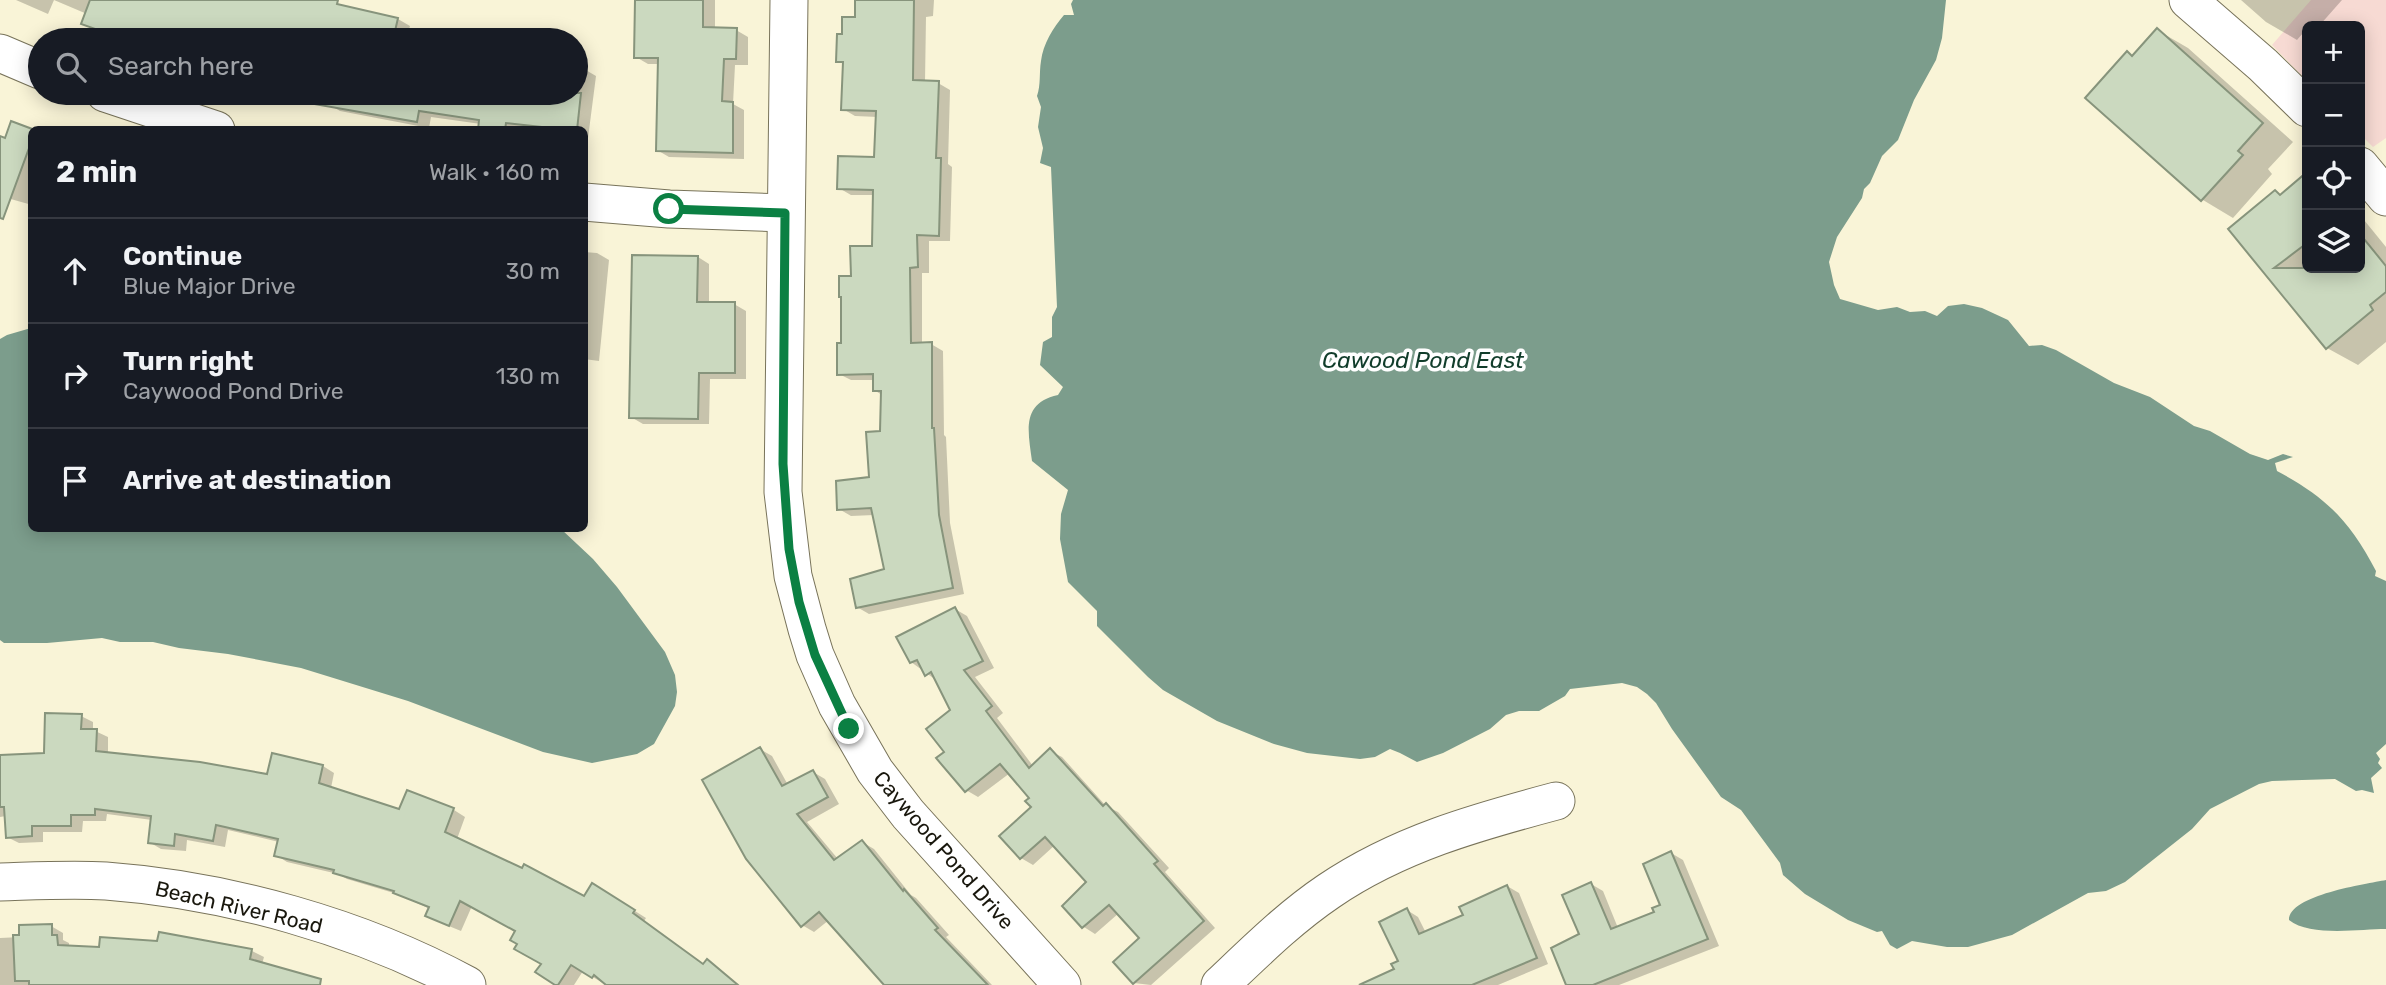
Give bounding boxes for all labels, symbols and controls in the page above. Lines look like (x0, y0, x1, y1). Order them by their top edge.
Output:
map controls (2302, 21, 2365, 273)
button: + (2302, 21, 2365, 84)
search box (28, 28, 588, 105)
icon: search (52, 48, 90, 86)
text: Search here (108, 51, 254, 82)
button: − (2302, 84, 2365, 147)
button: locate (2302, 147, 2365, 210)
text: 2 min (56, 154, 137, 190)
text: Walk · 160 m (429, 158, 560, 186)
route start (653, 193, 684, 224)
button: layers (2302, 210, 2365, 273)
text: Continue (123, 241, 242, 272)
icon: ahead (56, 252, 94, 290)
text: 30 m (505, 257, 560, 285)
text: Blue Major Drive (123, 272, 296, 300)
text: Turn right (123, 346, 253, 377)
water label: Cawood Pond East (1322, 346, 1525, 374)
icon: right (56, 357, 94, 395)
text: 130 m (496, 362, 560, 390)
text: Caywood Pond Drive (123, 377, 344, 405)
icon: arrive (56, 462, 94, 500)
text: Arrive at destination (123, 465, 391, 496)
route end (833, 713, 864, 744)
street label: Caywood Pond Drive (868, 766, 1020, 934)
street label: Beach River Road (153, 876, 325, 938)

